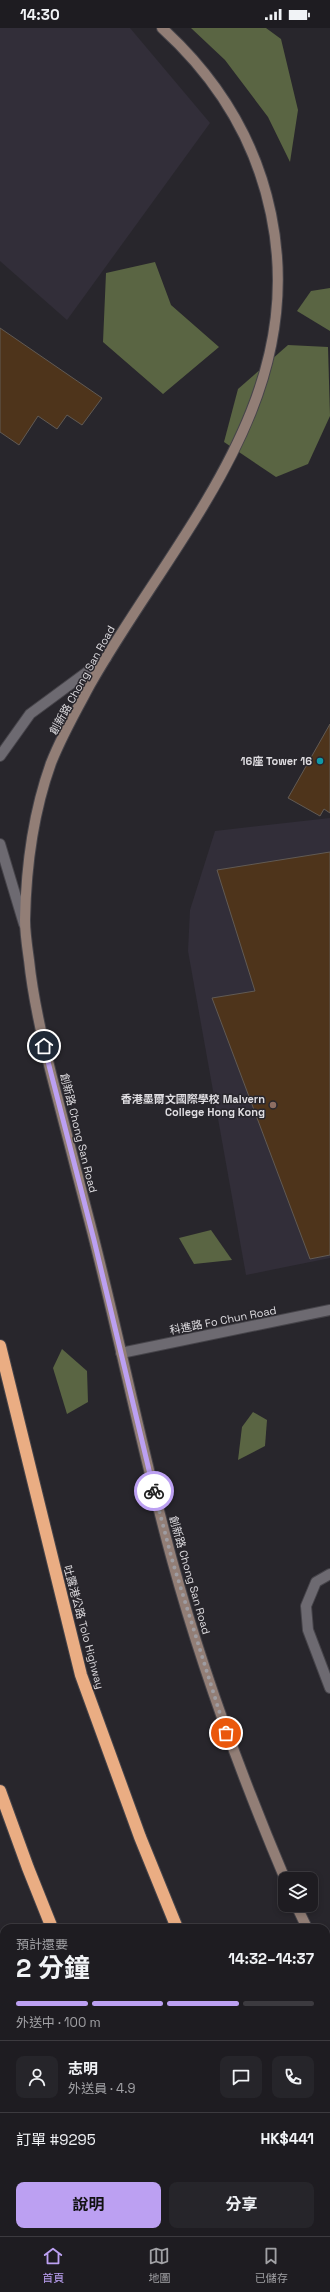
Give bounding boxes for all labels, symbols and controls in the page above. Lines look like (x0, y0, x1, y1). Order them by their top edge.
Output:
text: 14:30 (20, 5, 60, 24)
street label: 創新路 Chong San Road (46, 623, 118, 737)
place label: 16座 Tower 16 (240, 754, 312, 768)
marker: 16座 Tower 16 (315, 756, 325, 766)
pin (27, 1029, 61, 1063)
icon: home (33, 1035, 55, 1057)
street label: 創新路 Chong San Road (57, 1072, 101, 1194)
place label: 香港墨爾文國際學校 Malvern College Hong Kong (121, 1092, 265, 1119)
marker: 香港墨爾文國際學校 Malvern College Hong Kong (268, 1100, 278, 1110)
street label: 科進路 Fo Chun Road (168, 1303, 278, 1337)
courier (134, 1471, 174, 1511)
icon: bike (143, 1480, 165, 1502)
street label: 創新路 Chong San Road (166, 1514, 214, 1636)
street label: 吐露港公路 Tolo Highway (61, 1564, 107, 1690)
pin (209, 1716, 243, 1750)
icon: bag (215, 1722, 237, 1744)
map controls (278, 1872, 318, 1912)
button: layers (278, 1872, 318, 1912)
text: 預計還要 (16, 1936, 68, 1953)
text: 14:32–14:37 (228, 1949, 314, 1968)
text: 2 分鐘 (16, 1951, 90, 1985)
text: 外送中 · 100 m (16, 2014, 101, 2031)
button: person (16, 2056, 58, 2098)
button: chat (220, 2056, 262, 2098)
button: phone (272, 2056, 314, 2098)
text: 志明 (68, 2059, 98, 2078)
text: 外送員 · 4.9 (68, 2080, 135, 2097)
text: HK$441 (260, 2129, 314, 2148)
text: 訂單 #9295 (16, 2130, 96, 2149)
button: 說明 (16, 2182, 161, 2228)
button: 分享 (169, 2182, 314, 2228)
tab: 首頁 (42, 2245, 64, 2285)
tab: 地圖 (148, 2245, 170, 2285)
tab: 已儲存 (255, 2245, 288, 2285)

